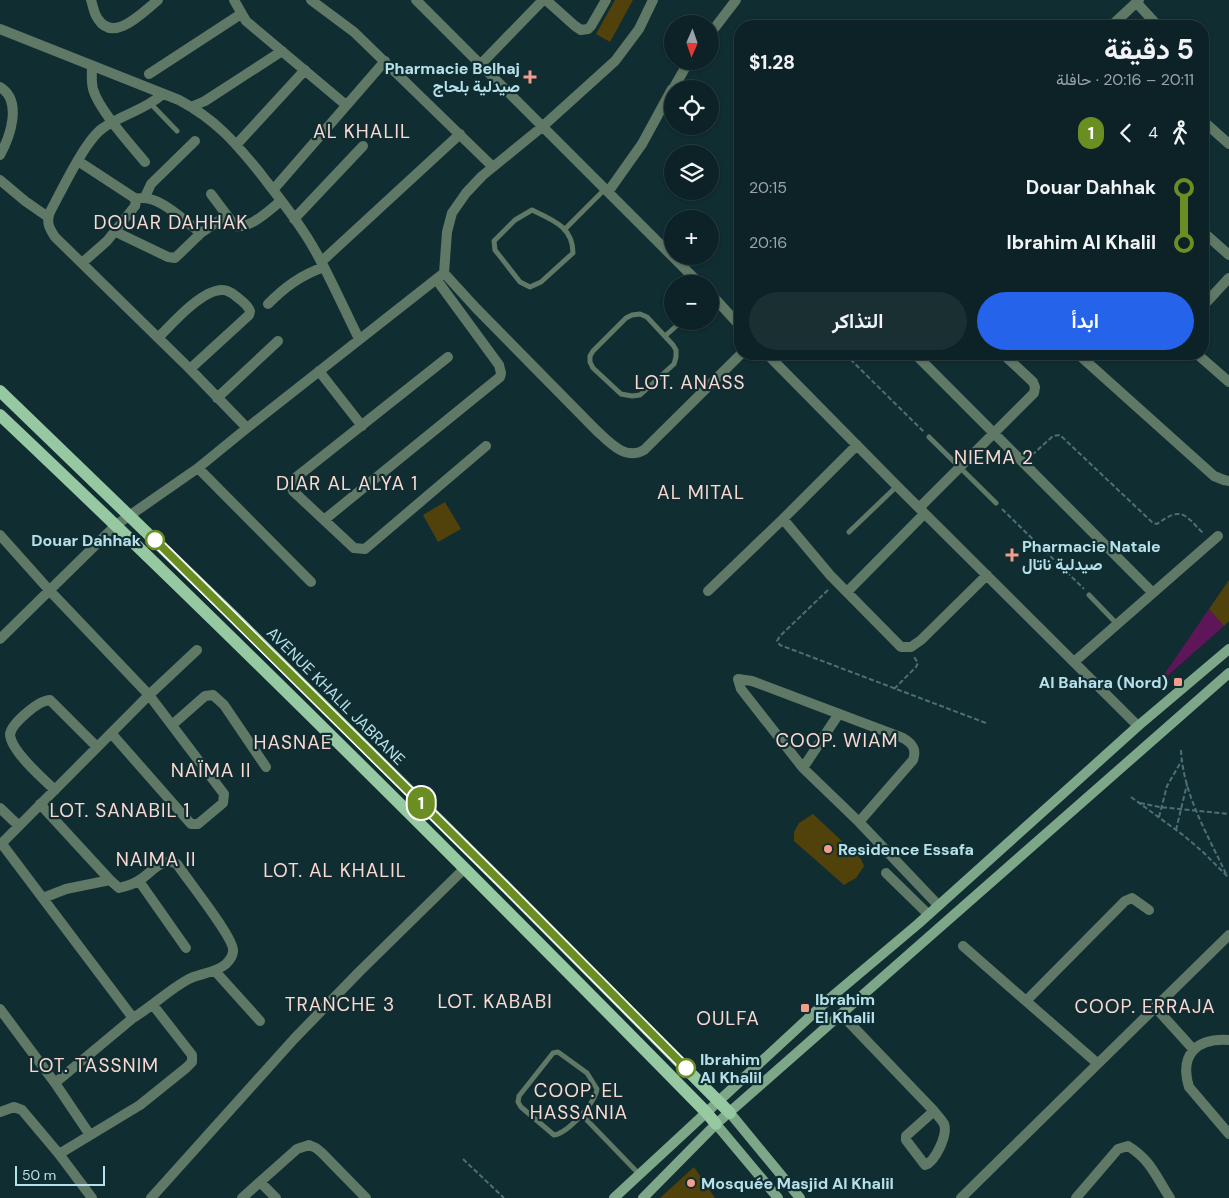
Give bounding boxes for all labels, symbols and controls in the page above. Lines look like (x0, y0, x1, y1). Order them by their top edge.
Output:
north arrow (664, 15, 719, 70)
map controls (664, 15, 719, 330)
text: 5 دقيقة (1104, 31, 1194, 68)
text: $1.28 (749, 50, 795, 75)
place label: Pharmacie Belhaj صيدلية بلحاج (385, 58, 520, 97)
text: 20:11 – 20:16 · حافلة (1056, 69, 1194, 90)
marker: Pharmacie Belhaj صيدلية بلحاج (524, 71, 536, 83)
button: locate (664, 80, 719, 135)
district label: AL KHALIL (313, 119, 411, 144)
icon: back (1112, 119, 1140, 147)
icon: walk (1166, 119, 1194, 147)
text: 1 (1088, 121, 1094, 145)
text: 4 (1148, 122, 1158, 143)
button: layers (664, 145, 719, 200)
text: Douar Dahhak (1026, 175, 1156, 200)
text: 20:15 (749, 177, 787, 198)
district label: DOUAR DAHHAK (94, 210, 248, 235)
button: + (664, 210, 719, 265)
text: Ibrahim Al Khalil (1007, 230, 1156, 255)
text: 20:16 (749, 232, 787, 253)
button: − (664, 275, 719, 330)
button: التذاكر (749, 292, 967, 350)
button: ابدأ (977, 292, 1194, 350)
district label: LOT. ANASS (634, 370, 746, 395)
district label: NIEMA 2 (954, 445, 1034, 470)
district label: DIAR AL ALYA 1 (276, 471, 418, 496)
district label: AL MITAL (657, 480, 745, 505)
place label: Douar Dahhak (31, 530, 142, 551)
marker: Douar Dahhak (145, 530, 165, 550)
place label: Pharmacie Natale صيدلية ناتال (1022, 536, 1161, 575)
marker: Pharmacie Natale صيدلية ناتال (1006, 549, 1018, 561)
street label: AVENUE KHALIL JABRANE (262, 622, 410, 770)
place label: Al Bahara (Nord) (1039, 672, 1168, 693)
marker: Al Bahara (Nord) (1172, 676, 1184, 688)
district label: COOP. WIAM (776, 728, 898, 753)
district label: HASNAE (253, 730, 333, 755)
district label: NAÏMA II (171, 758, 251, 783)
line badge: 1 (405, 787, 437, 819)
text: 1 (418, 791, 424, 815)
district label: LOT. SANABIL 1 (49, 798, 191, 823)
place label: Residence Essafa (838, 839, 974, 860)
marker: Residence Essafa (822, 843, 834, 855)
district label: NAIMA II (116, 847, 196, 872)
district label: LOT. AL KHALIL (263, 858, 407, 883)
district label: LOT. KABABI (437, 989, 553, 1014)
place label: Ibrahim El Khalil (815, 989, 875, 1028)
district label: TRANCHE 3 (285, 992, 395, 1017)
district label: COOP. ERRAJA (1074, 994, 1216, 1019)
marker: Ibrahim El Khalil (799, 1002, 811, 1014)
district label: OULFA (696, 1006, 760, 1031)
place label: Ibrahim Al Khalil (700, 1049, 762, 1088)
district label: LOT. TASSNIM (29, 1053, 159, 1078)
marker: Ibrahim Al Khalil (676, 1058, 696, 1078)
district label: COOP. EL HASSANIA (530, 1078, 628, 1125)
scale bar (15, 1163, 105, 1186)
text: 50 m (22, 1166, 56, 1184)
place label: Mosquée Masjid Al Khalil (701, 1173, 894, 1194)
marker: Mosquée Masjid Al Khalil (685, 1177, 697, 1189)

